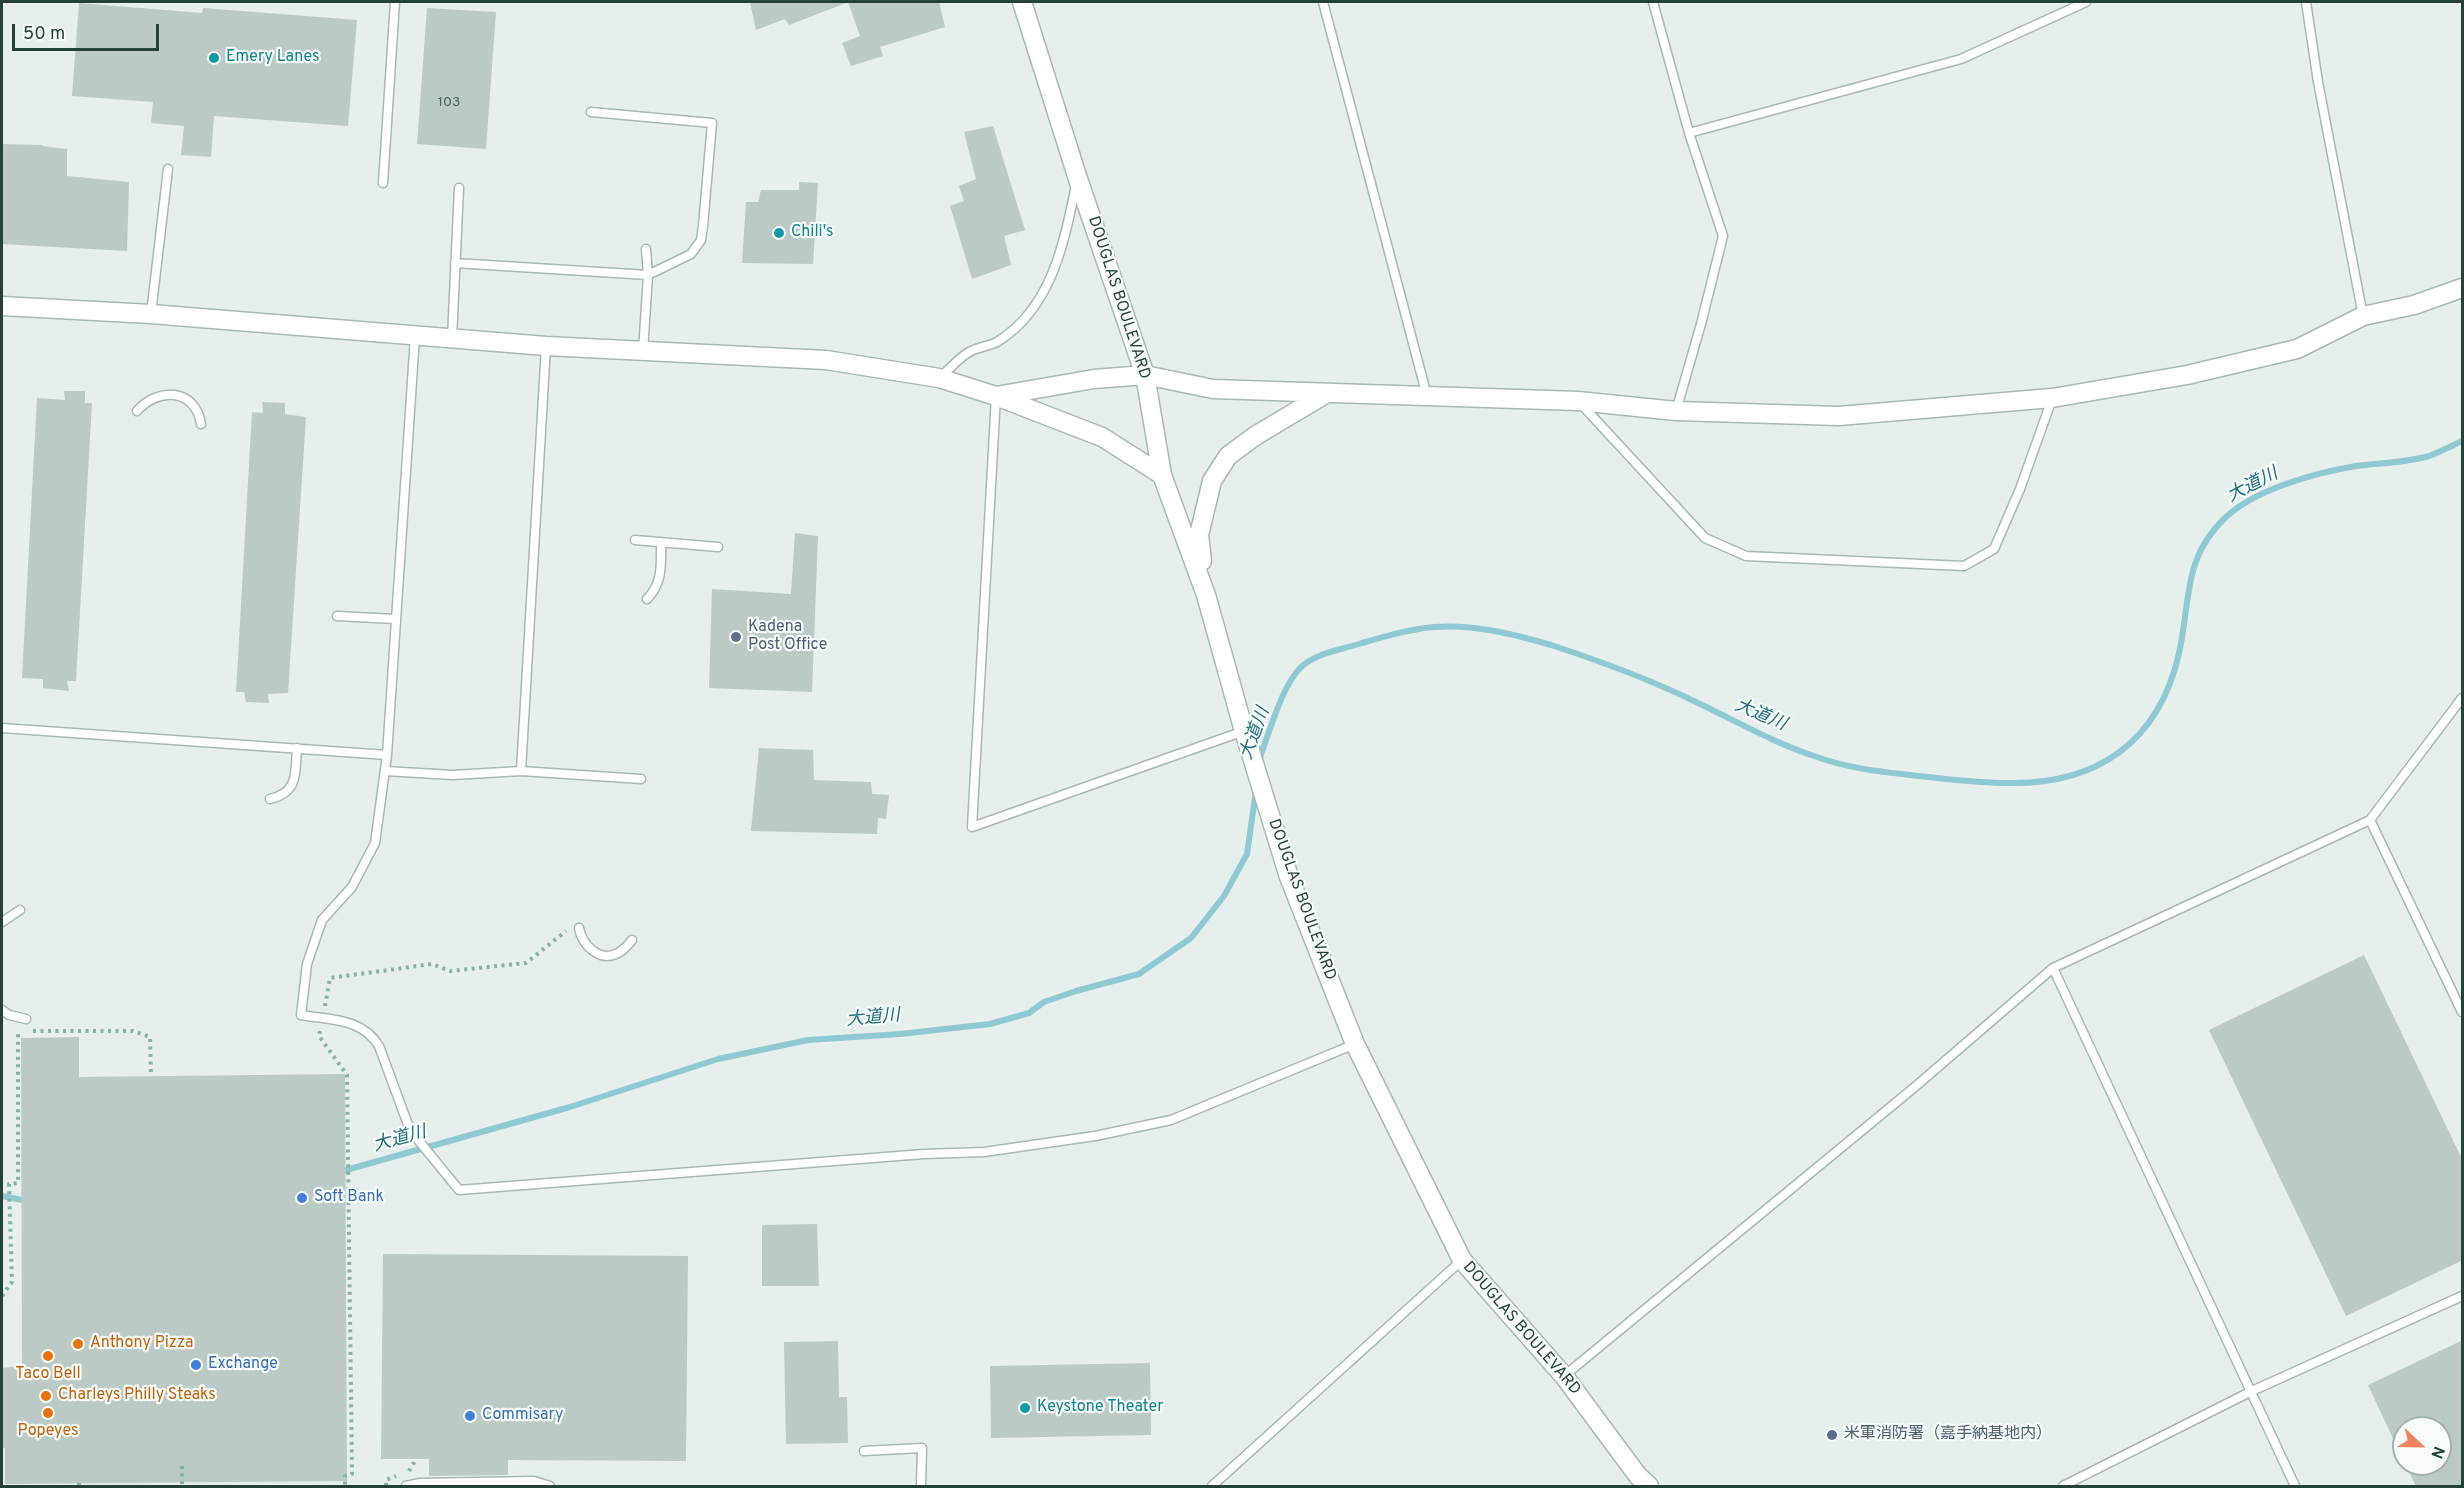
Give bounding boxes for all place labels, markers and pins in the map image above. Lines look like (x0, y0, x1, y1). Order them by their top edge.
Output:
place label: Emery Lanes (226, 48, 319, 68)
marker: Emery Lanes (207, 51, 221, 65)
place label: Chili's (791, 223, 834, 243)
marker: Chili's (772, 226, 786, 240)
place label: Kadena Post Office (748, 618, 827, 656)
marker: Kadena Post Office (729, 630, 743, 644)
place label: Soft Bank (314, 1188, 384, 1208)
marker: Soft Bank (295, 1191, 309, 1205)
place label: Anthony Pizza (90, 1334, 193, 1354)
marker: Anthony Pizza (71, 1337, 85, 1351)
marker: Taco Bell (41, 1349, 55, 1363)
place label: Exchange (208, 1355, 278, 1375)
marker: Exchange (189, 1358, 203, 1372)
place label: Taco Bell (15, 1365, 81, 1385)
place label: Charleys Philly Steaks (58, 1386, 216, 1406)
marker: Charleys Philly Steaks (39, 1389, 53, 1403)
place label: Keystone Theater (1037, 1398, 1163, 1418)
marker: Keystone Theater (1018, 1401, 1032, 1415)
marker: Popeyes (41, 1406, 55, 1420)
place label: Commisary (482, 1406, 563, 1426)
marker: Commisary (463, 1409, 477, 1423)
place label: Popeyes (18, 1422, 78, 1442)
place label: 米軍消防署（嘉手納基地内） (1844, 1425, 2052, 1445)
marker: 米軍消防署（嘉手納基地内） (1825, 1428, 1839, 1442)

